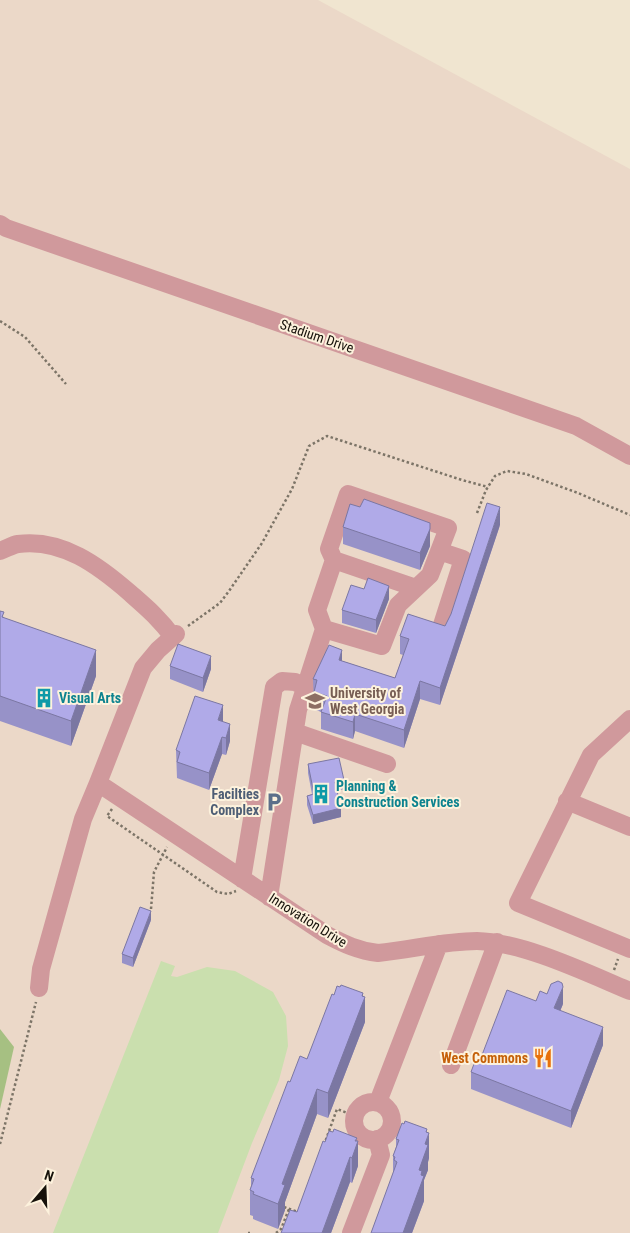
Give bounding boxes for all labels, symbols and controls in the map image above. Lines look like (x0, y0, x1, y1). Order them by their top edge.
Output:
street label: Stadium Drive (278, 316, 356, 356)
place label: University of West Georgia (330, 685, 405, 717)
building icon: Visual Arts (33, 687, 55, 709)
place label: Visual Arts (59, 690, 121, 706)
school or university icon: University of West Georgia (304, 690, 326, 712)
place label: Planning & Construction Services (336, 778, 460, 810)
building icon: Planning & Construction Services (310, 783, 332, 805)
place label: Facilties Complex (210, 786, 260, 818)
parking icon: Facilties Complex (263, 791, 285, 813)
street label: Innovation Drive (266, 890, 350, 951)
restaurant icon: West Commons (532, 1047, 554, 1069)
place label: West Commons (441, 1050, 528, 1066)
north arrow (20, 1163, 70, 1213)
text: N (43, 1167, 56, 1185)

